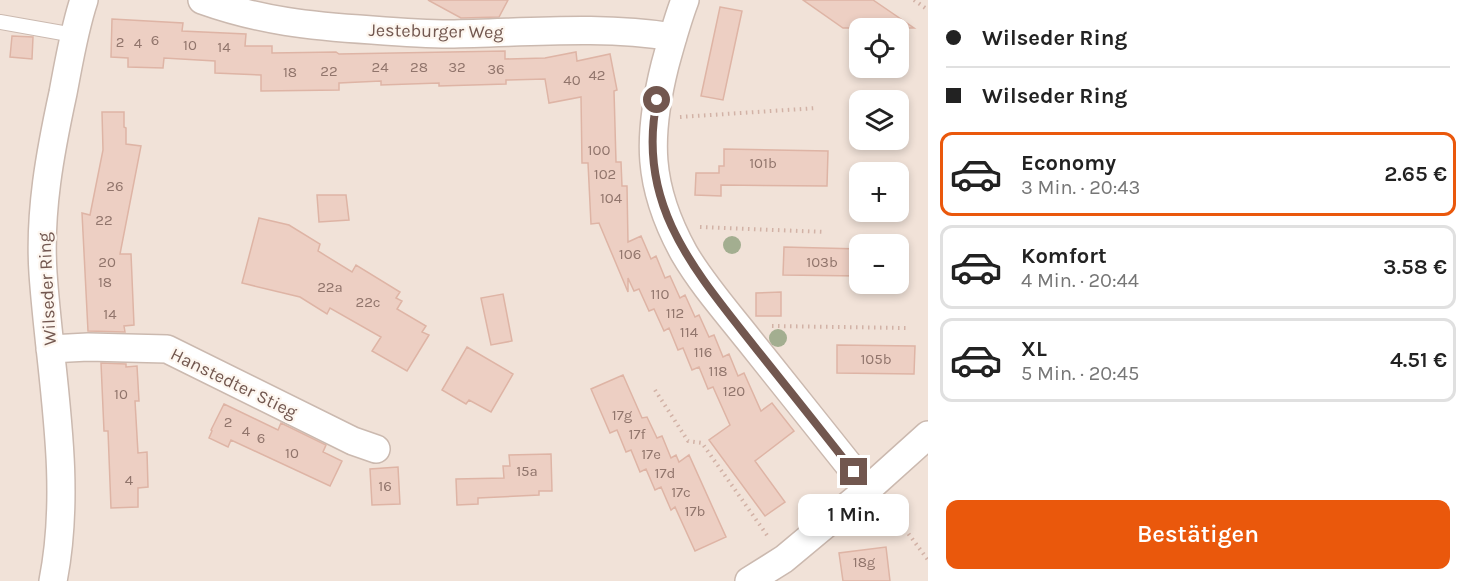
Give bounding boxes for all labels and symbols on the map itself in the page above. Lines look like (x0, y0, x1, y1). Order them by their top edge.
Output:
street label: Jesteburger Weg (368, 19, 504, 43)
house number: 6 (151, 31, 159, 49)
house number: 2 (116, 33, 124, 51)
house number: 4 (134, 34, 143, 52)
house number: 10 (183, 36, 197, 54)
house number: 14 (217, 38, 231, 56)
house number: 24 (371, 58, 389, 76)
house number: 28 (410, 58, 428, 76)
house number: 32 (448, 58, 466, 76)
house number: 36 (487, 60, 505, 78)
house number: 22 (320, 62, 338, 80)
house number: 18 (283, 63, 297, 81)
house number: 42 (588, 66, 606, 84)
house number: 40 (563, 71, 581, 89)
route start (643, 86, 670, 113)
house number: 100 (588, 141, 610, 159)
house number: 101b (749, 154, 777, 172)
house number: 102 (594, 165, 616, 183)
house number: 26 (106, 177, 124, 195)
house number: 104 (600, 189, 623, 207)
house number: 22 (95, 211, 113, 229)
street label: Wilseder Ring (33, 232, 61, 346)
house number: 106 (619, 245, 641, 263)
house number: 20 (98, 253, 116, 271)
house number: 103b (806, 253, 838, 271)
house number: 18 (98, 273, 112, 291)
house number: 22a (317, 278, 343, 296)
house number: 110 (651, 285, 670, 303)
house number: 22c (355, 293, 381, 311)
house number: 112 (666, 304, 684, 322)
house number: 14 (103, 305, 117, 323)
house number: 114 (680, 323, 699, 341)
street label: Hanstedter Stieg (167, 343, 301, 423)
house number: 116 (694, 343, 712, 361)
house number: 105b (860, 350, 892, 368)
house number: 118 (708, 362, 728, 380)
house number: 120 (723, 382, 745, 400)
house number: 10 (114, 385, 128, 403)
house number: 17g (612, 406, 633, 424)
house number: 2 (224, 413, 232, 431)
house number: 4 (242, 422, 251, 440)
house number: 17f (628, 425, 646, 443)
house number: 6 (257, 429, 265, 447)
house number: 10 (285, 444, 299, 462)
house number: 17e (641, 445, 661, 463)
route end (840, 458, 867, 485)
house number: 15a (516, 462, 538, 480)
house number: 17d (655, 464, 675, 482)
house number: 4 (125, 471, 134, 489)
house number: 16 (378, 477, 392, 495)
house number: 17c (671, 483, 691, 501)
callout: 1 Min. (798, 493, 910, 535)
house number: 17b (685, 502, 705, 520)
house number: 18g (853, 553, 876, 571)

